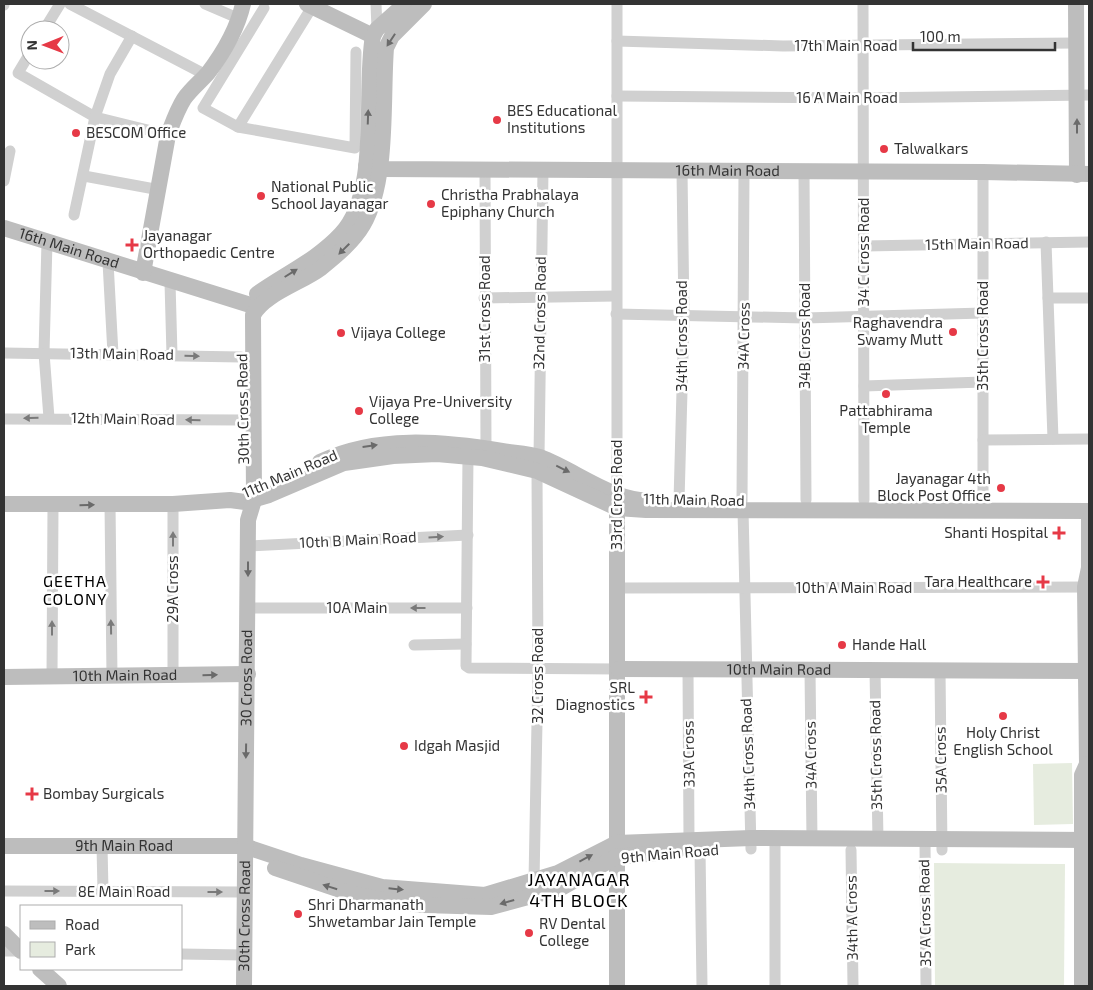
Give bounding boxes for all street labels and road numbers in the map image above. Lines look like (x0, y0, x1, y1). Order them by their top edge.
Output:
street label: 17th Main Road (794, 36, 898, 54)
street label: 16 A Main Road (796, 88, 898, 106)
street label: 16th Main Road (676, 160, 780, 179)
street label: 34 C Cross Road (854, 198, 872, 306)
street label: 16th Main Road (17, 223, 122, 271)
street label: 15th Main Road (925, 233, 1029, 253)
street label: 31st Cross Road (475, 255, 493, 363)
street label: 32nd Cross Road (529, 256, 549, 370)
street label: 34th Cross Road (672, 280, 690, 392)
street label: 35th Cross Road (973, 281, 991, 391)
street label: 34B Cross Road (795, 283, 813, 389)
street label: 34A Cross (733, 302, 753, 370)
street label: 13th Main Road (70, 343, 174, 363)
street label: 30th Cross Road (232, 353, 252, 465)
street label: 12th Main Road (71, 408, 175, 428)
street label: 33rd Cross Road (607, 440, 625, 550)
street label: 11th Main Road (239, 445, 340, 501)
street label: 11th Main Road (643, 489, 745, 509)
street label: 10th B Main Road (299, 527, 417, 551)
street label: 29A Cross (163, 555, 181, 623)
street label: 10th A Main Road (796, 578, 912, 596)
street label: 10A Main (326, 598, 388, 616)
street label: 32 Cross Road (528, 628, 546, 724)
street label: 30 Cross Road (236, 629, 255, 727)
street label: 10th Main Road (727, 659, 831, 678)
street label: 10th Main Road (73, 665, 177, 684)
street label: 34th Cross Road (736, 698, 758, 810)
street label: 35th Cross Road (865, 700, 885, 810)
street label: 33A Cross (678, 720, 698, 788)
street label: 34A Cross (800, 721, 820, 789)
street label: 35A Cross (930, 726, 950, 794)
street label: 9th Main Road (75, 836, 173, 854)
street label: 9th Main Road (620, 840, 720, 866)
street label: 35 A Cross Road (914, 859, 934, 967)
street label: 30th Cross Road (234, 860, 253, 972)
street label: 34th A Cross (841, 875, 861, 961)
street label: 8E Main Road (78, 882, 170, 900)

